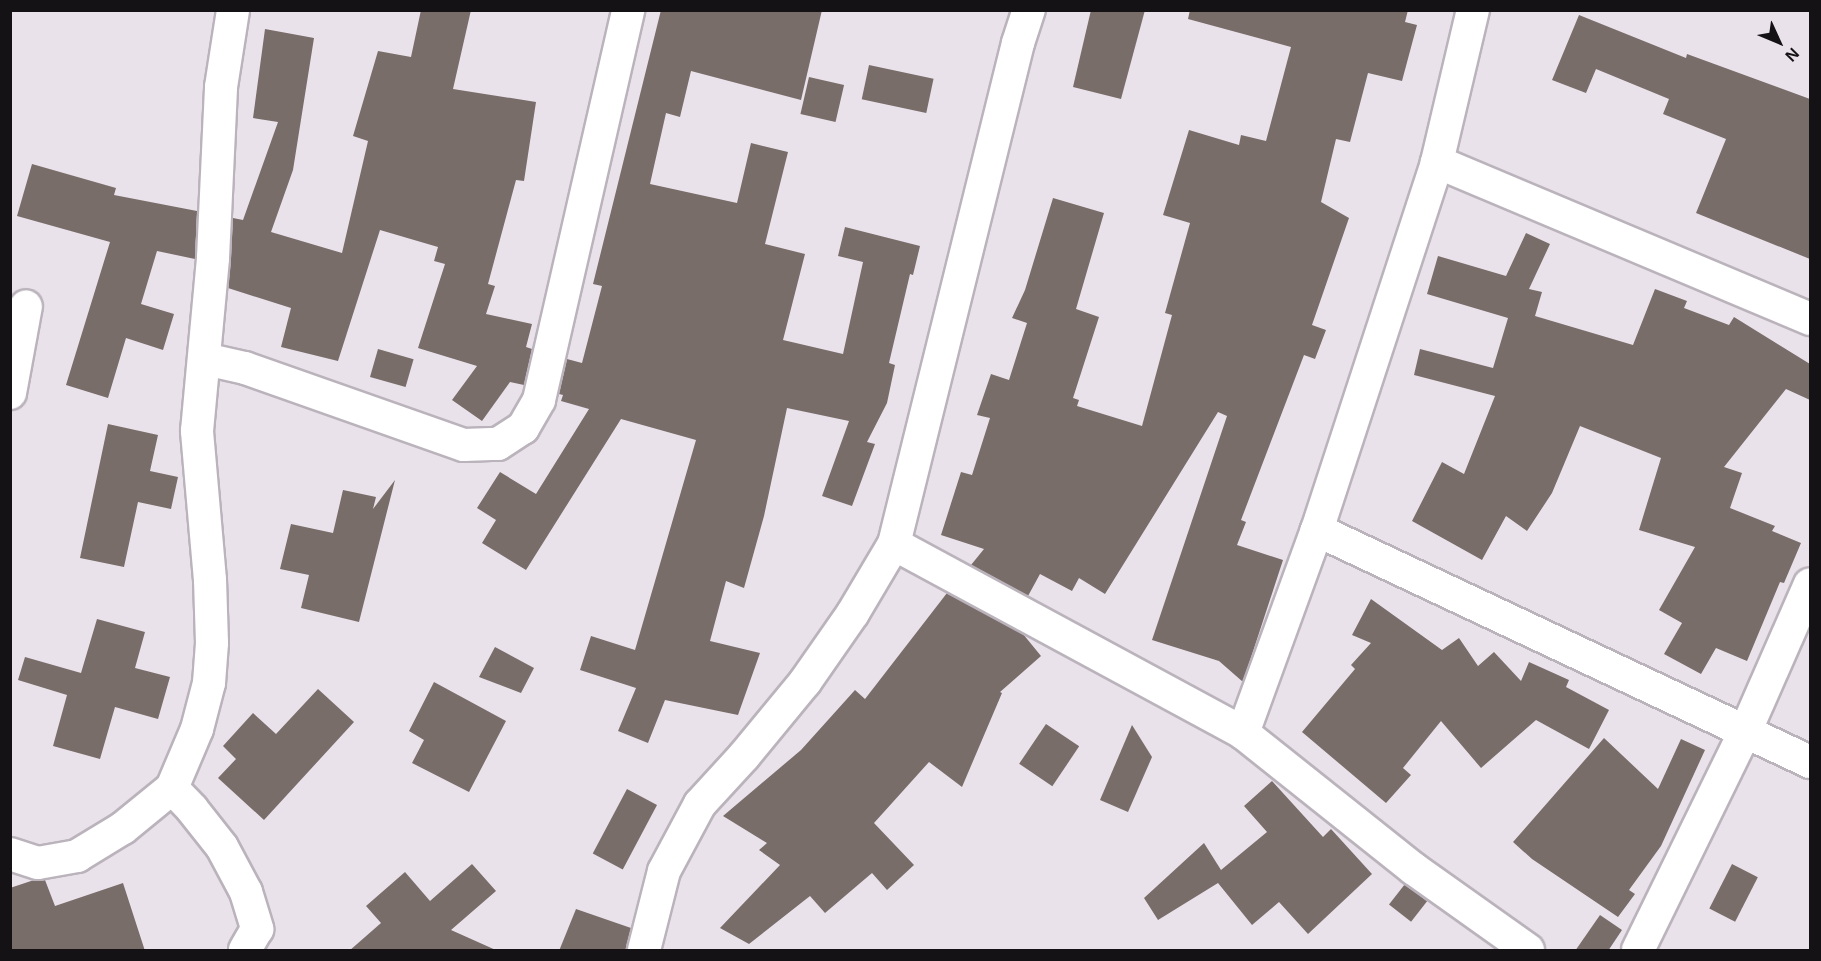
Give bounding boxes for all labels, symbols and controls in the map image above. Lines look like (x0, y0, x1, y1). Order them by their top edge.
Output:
north arrow (1749, 12, 1809, 72)
text: N (1782, 45, 1802, 65)

